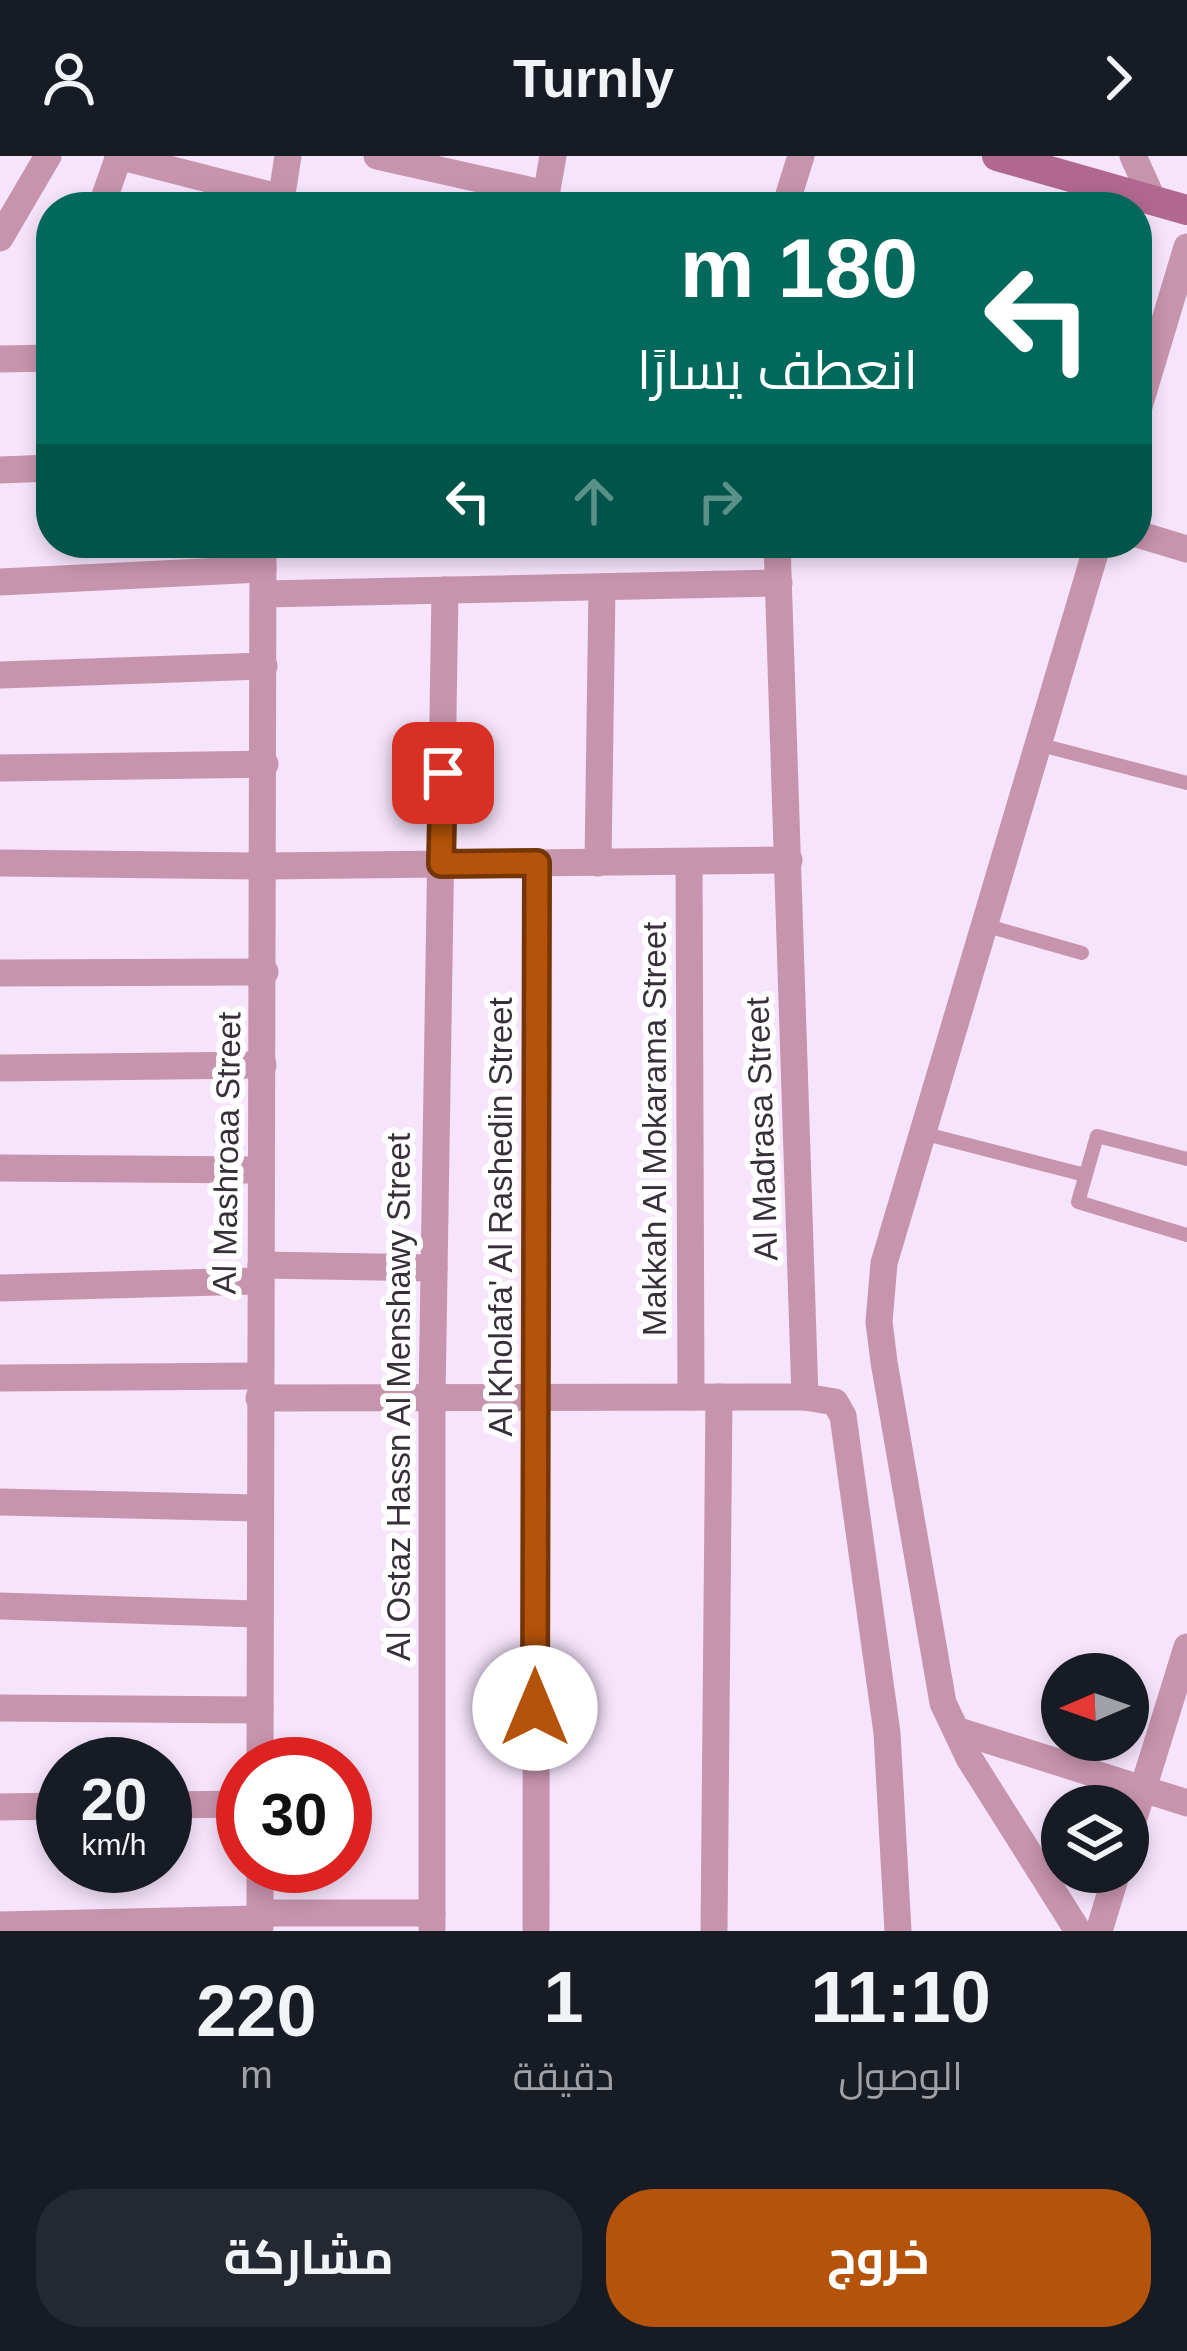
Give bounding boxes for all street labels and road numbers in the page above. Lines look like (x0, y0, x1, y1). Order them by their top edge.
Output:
street label: Makkah Al Mokarama Street (636, 922, 673, 1336)
street label: Al Madrasa Street (738, 996, 785, 1262)
street label: Al Kholafa' Al Rashedin Street (482, 997, 519, 1437)
street label: Al Mashroaa Street (206, 1011, 247, 1295)
street label: Al Ostaz Hassn Al Menshawy Street (380, 1133, 417, 1661)

